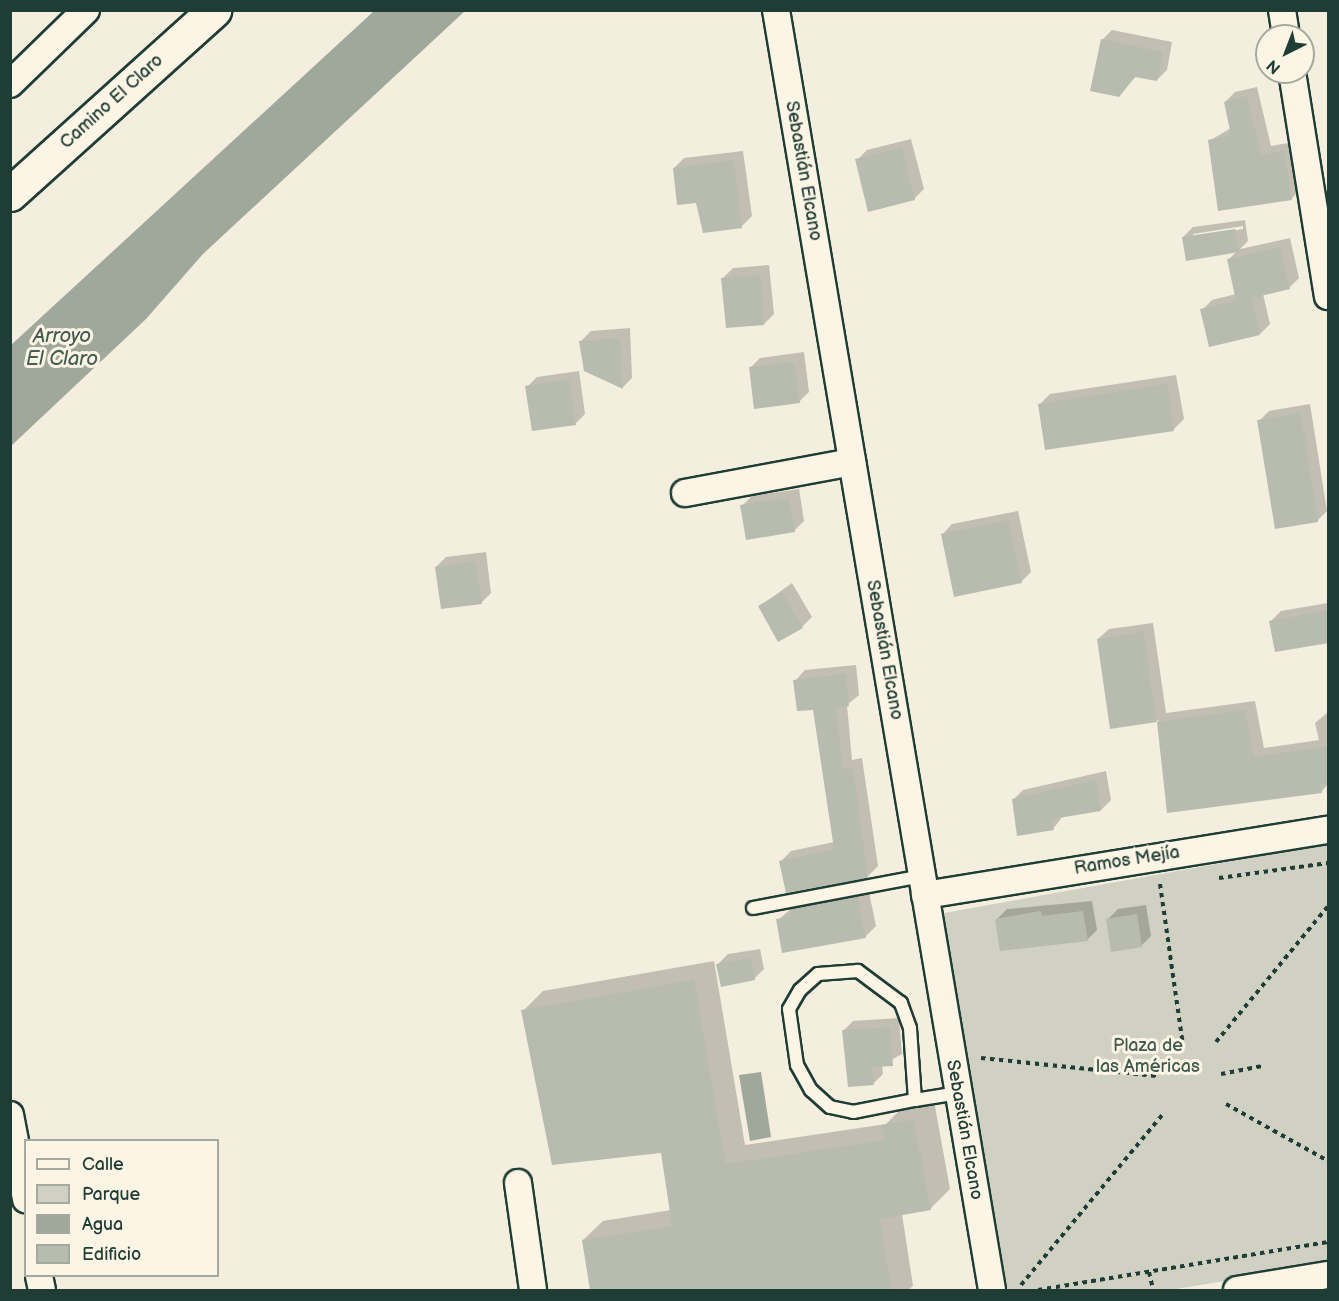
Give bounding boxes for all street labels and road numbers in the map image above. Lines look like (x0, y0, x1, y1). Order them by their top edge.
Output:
street label: Camino El Claro (56, 50, 168, 154)
street label: Sebastián Elcano (780, 99, 826, 243)
street label: Sebastián Elcano (861, 578, 907, 722)
street label: Ramos Mejía (1073, 842, 1181, 880)
street label: Sebastián Elcano (941, 1058, 987, 1202)

